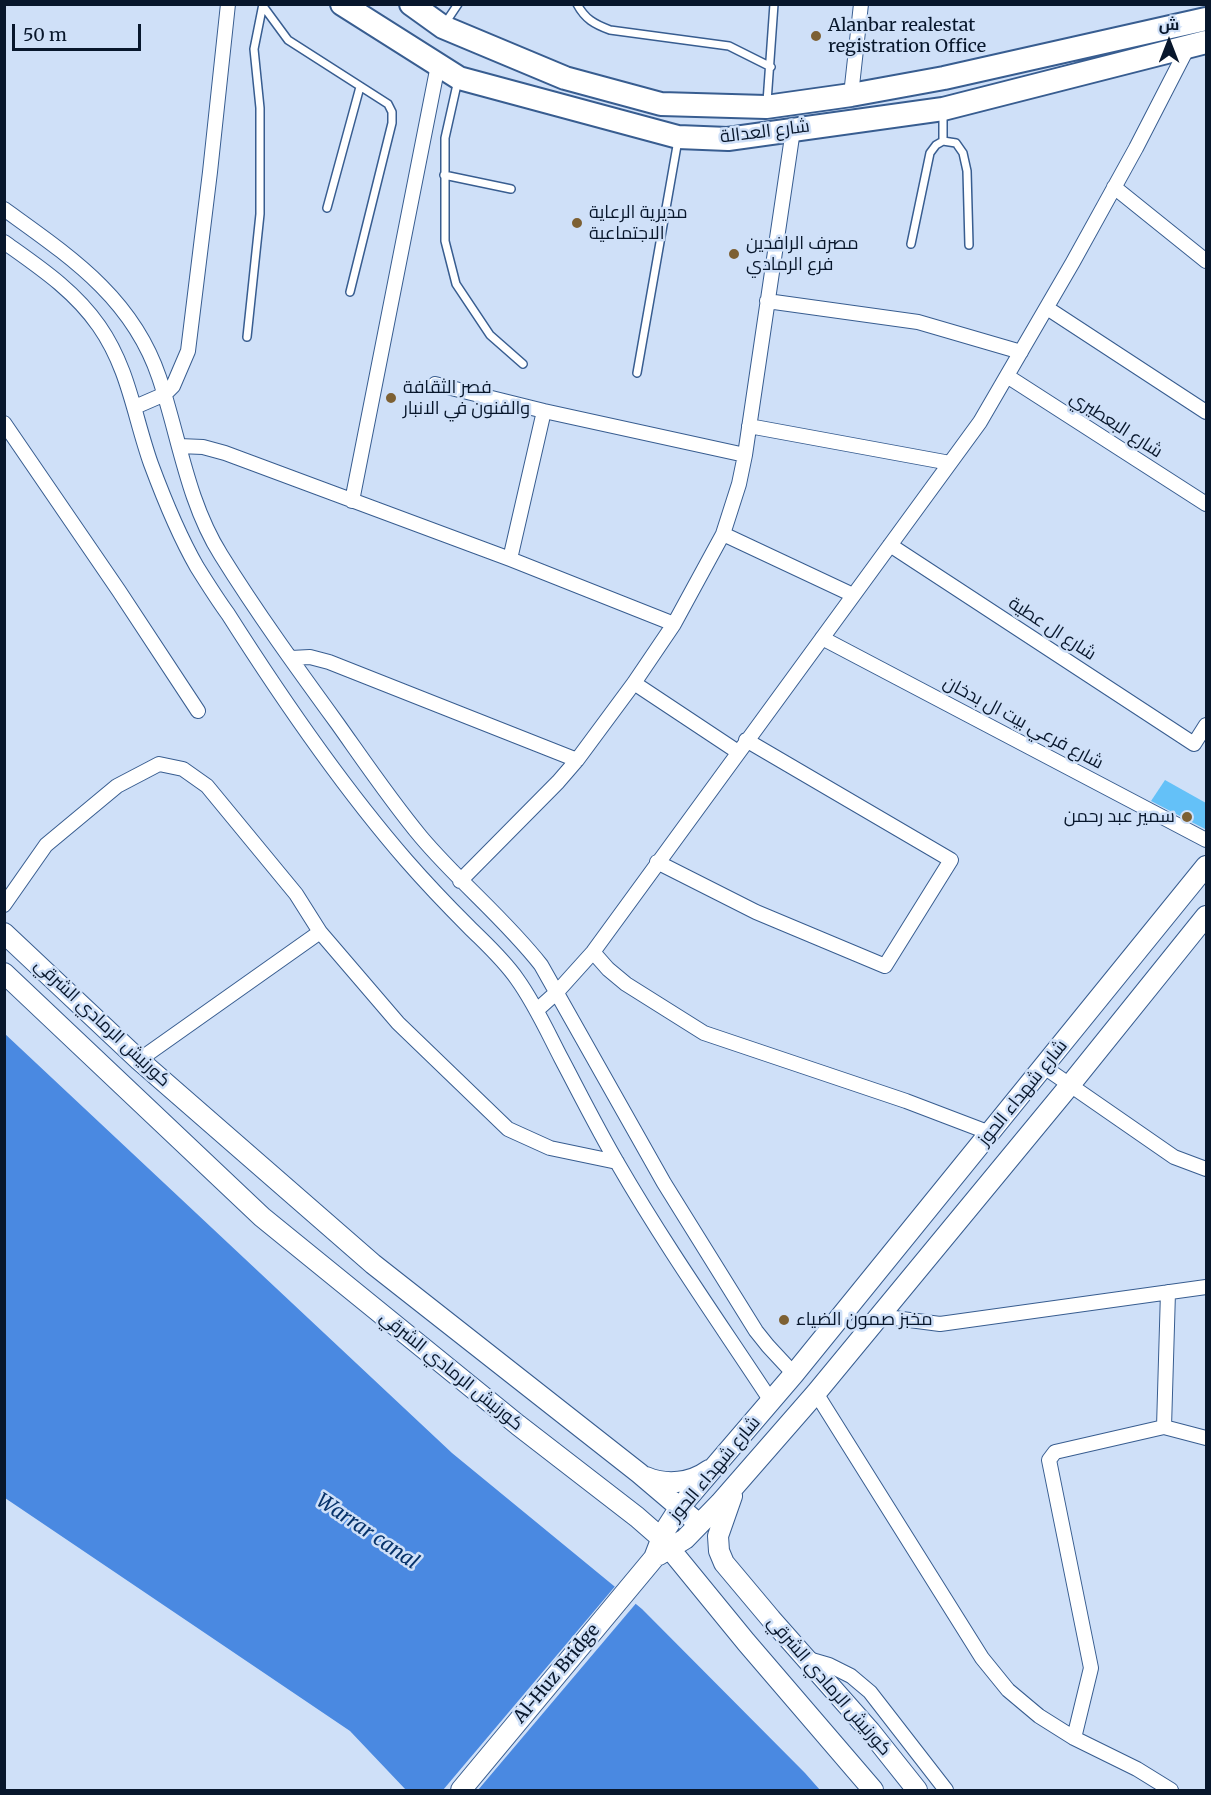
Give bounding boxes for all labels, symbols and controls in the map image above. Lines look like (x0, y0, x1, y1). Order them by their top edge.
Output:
scale bar (15, 12, 144, 50)
north arrow (1139, 12, 1199, 72)
text: ش (1159, 14, 1179, 34)
place label: Alanbar realestat registration Office (828, 15, 986, 57)
text: 50 m (23, 23, 67, 46)
marker: Alanbar realestat registration Office (809, 29, 823, 43)
street label: شارع العدالة (719, 116, 811, 148)
place label: مديرية الرعاية الاجتماعية (589, 202, 688, 244)
marker: مديرية الرعاية الاجتماعية (570, 216, 584, 230)
place label: مصرف الرافدين فرع الرمادي (746, 233, 859, 276)
marker: مصرف الرافدين فرع الرمادي (727, 247, 741, 261)
place label: فصر الثقافة والفنون في الانبار (403, 377, 530, 420)
street label: شارع البعطيري (1066, 387, 1166, 463)
marker: فصر الثقافة والفنون في الانبار (384, 391, 398, 405)
street label: شارع ال عطية (1004, 593, 1100, 665)
street label: شارع فرعي بيت ال بدخان (939, 672, 1107, 774)
place label: سمير عبد رحمن (1064, 806, 1175, 828)
marker: سمير عبد رحمن (1180, 810, 1194, 824)
street label: كورنيش الرمادي الشرقي (30, 954, 174, 1092)
street label: شارع شهداء الحوز (974, 1036, 1072, 1150)
street label: كورنيش الرمادي الشرقي (375, 1307, 527, 1435)
place label: مخبز صمون الضياء (796, 1309, 932, 1331)
marker: مخبز صمون الضياء (777, 1313, 791, 1327)
street label: شارع شهداء الحوز (665, 1412, 765, 1526)
water label: Warrar canal (311, 1489, 423, 1575)
street label: كورنيش الرمادي الشرقي (762, 1612, 896, 1760)
street label: Al-Huz Bridge (509, 1620, 605, 1728)

